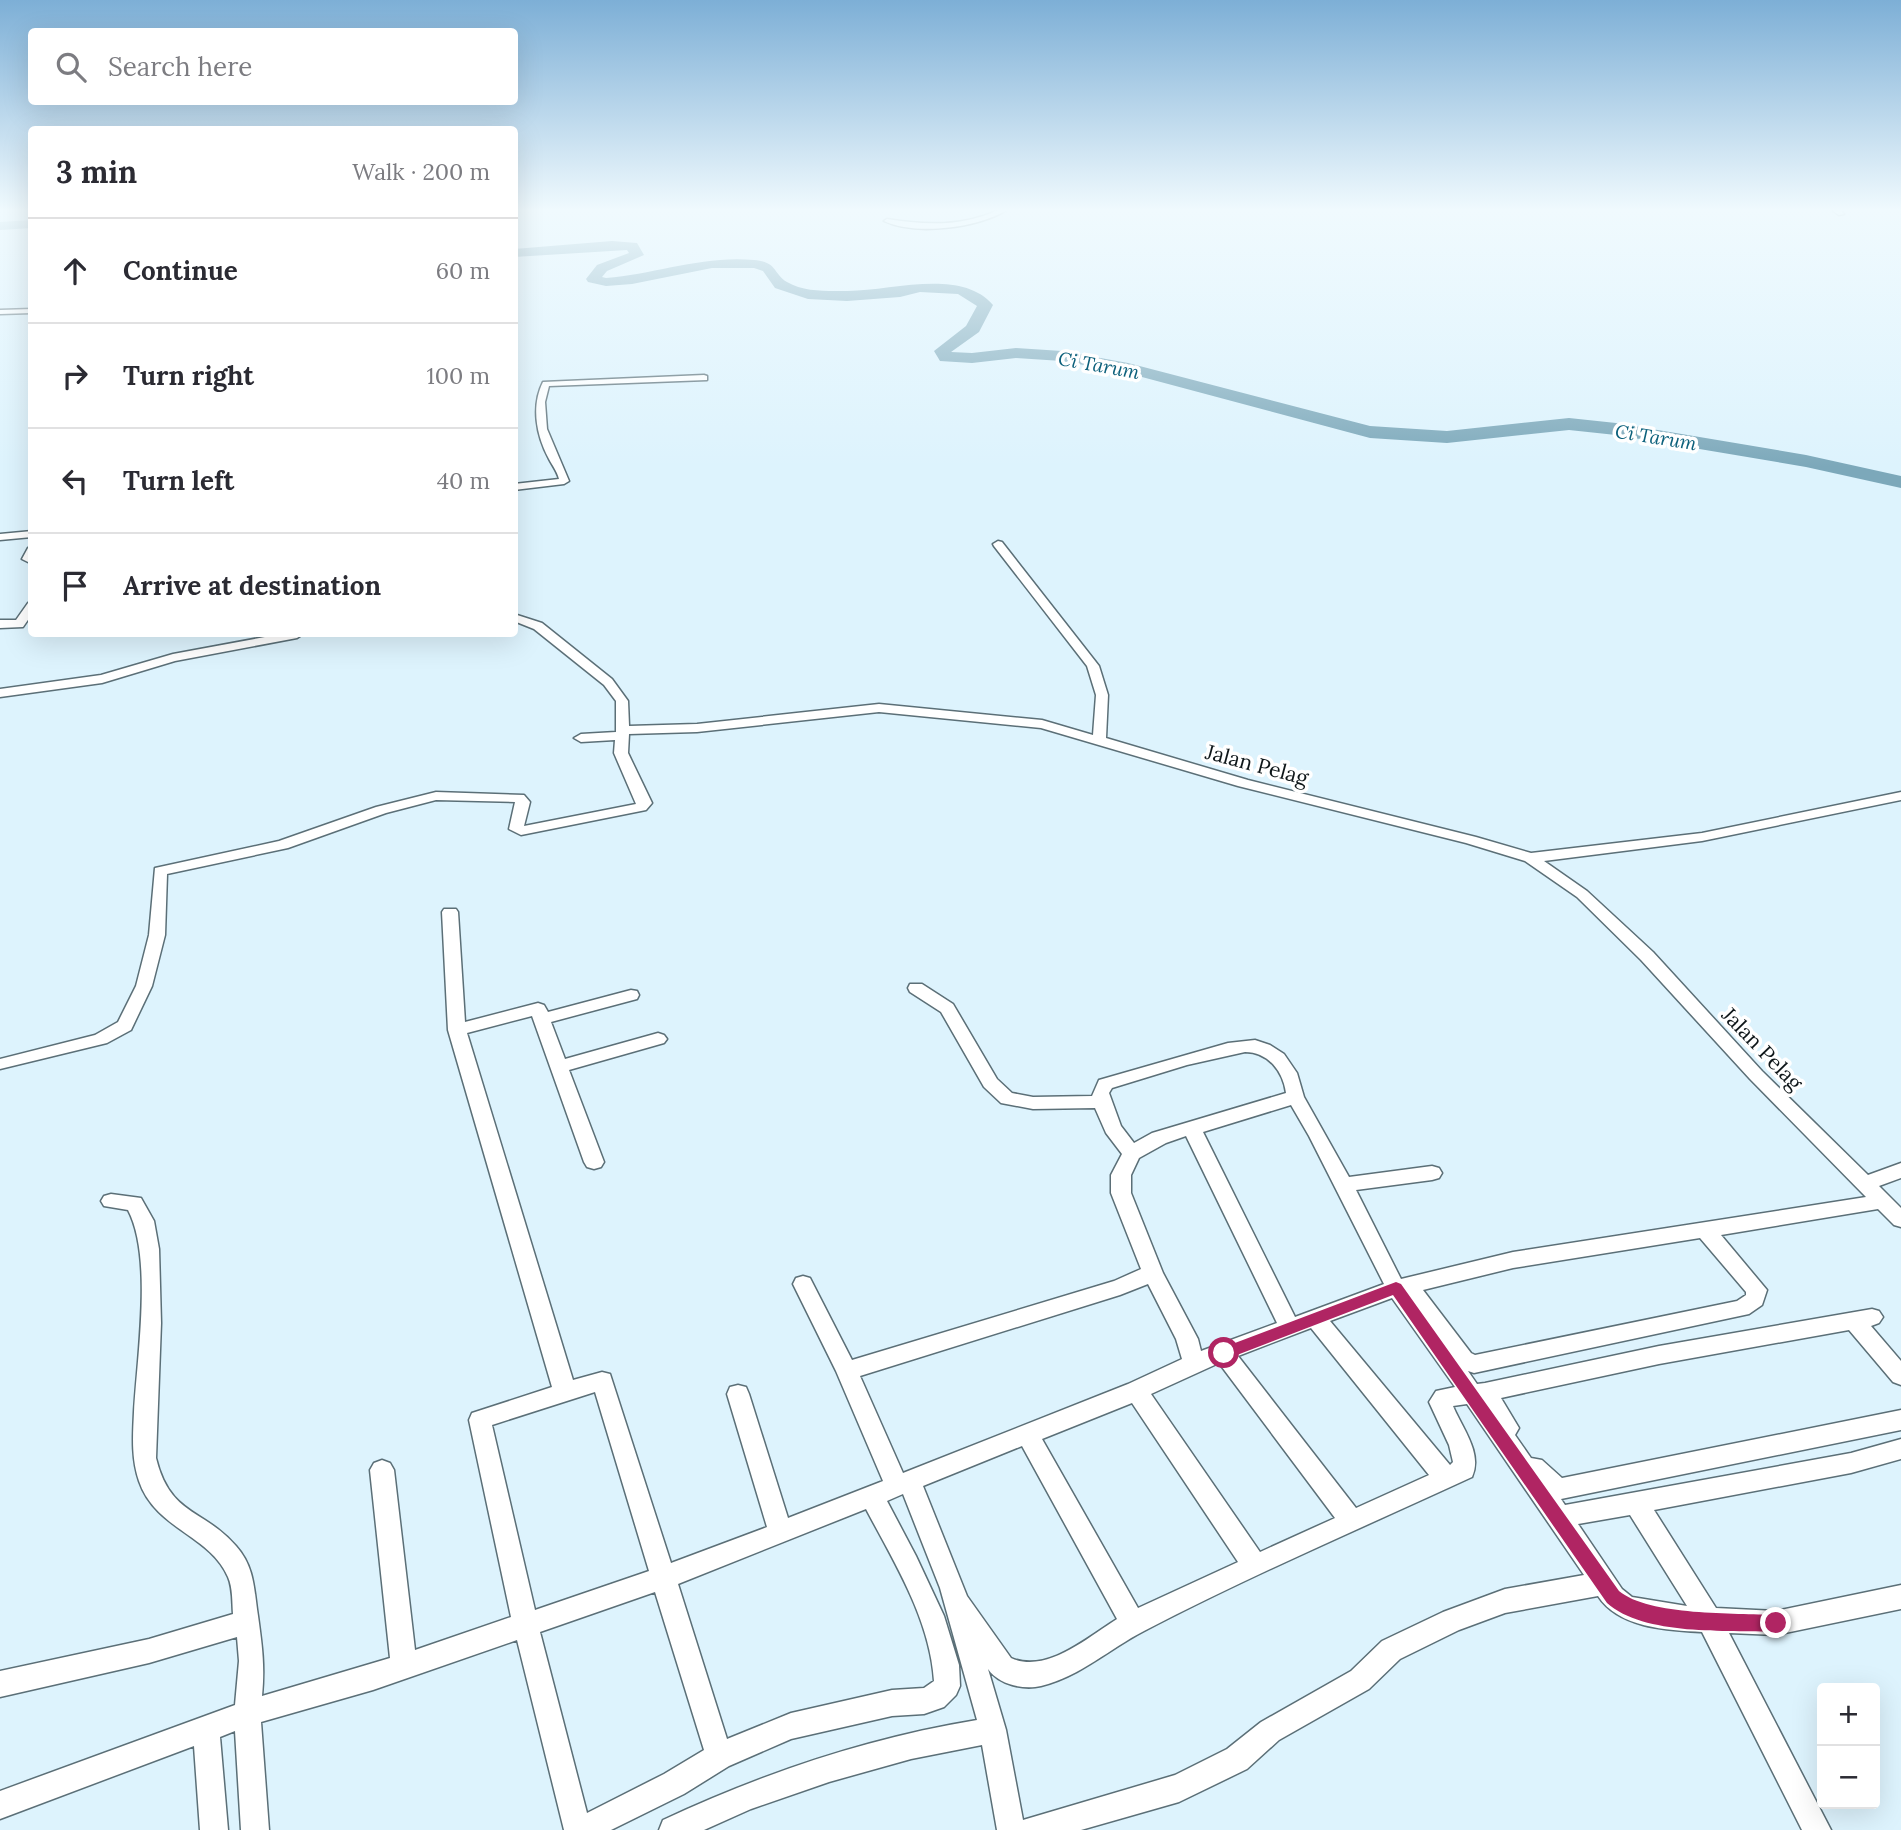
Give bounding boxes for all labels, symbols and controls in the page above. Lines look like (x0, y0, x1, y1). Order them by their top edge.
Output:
search box (28, 28, 518, 105)
icon: search (52, 48, 90, 86)
text: Search here (108, 50, 252, 83)
text: 3 min (56, 153, 137, 191)
text: Walk · 200 m (352, 157, 490, 186)
icon: ahead (56, 252, 94, 290)
text: Continue (123, 254, 238, 287)
text: 60 m (436, 256, 490, 285)
water label: Ci Tarum (1056, 346, 1142, 384)
icon: right (56, 357, 94, 395)
text: Turn right (123, 359, 254, 392)
text: 100 m (426, 361, 490, 390)
water label: Ci Tarum (1614, 419, 1699, 455)
icon: left (56, 462, 94, 500)
text: Turn left (123, 464, 234, 497)
text: 40 m (437, 466, 490, 495)
icon: arrive (56, 567, 94, 605)
text: Arrive at destination (123, 569, 381, 602)
street label: Jalan Pelag (1202, 738, 1312, 791)
street label: Jalan Pelag (1715, 1001, 1809, 1096)
route start (1208, 1337, 1239, 1368)
route end (1760, 1607, 1791, 1638)
map controls (1817, 1683, 1880, 1809)
button: + (1817, 1683, 1880, 1746)
button: − (1817, 1746, 1880, 1809)

